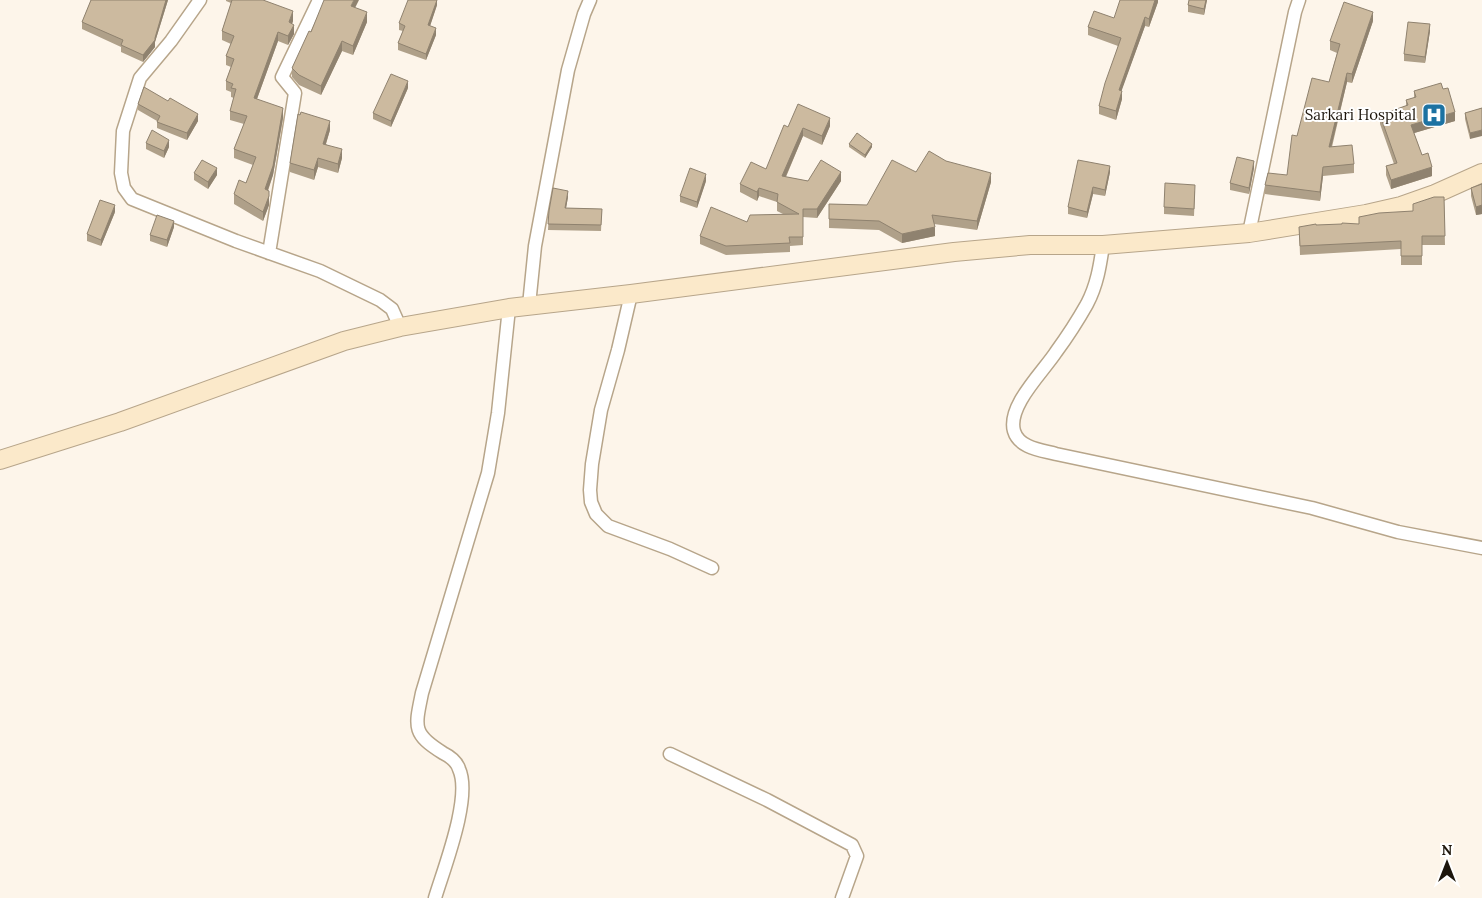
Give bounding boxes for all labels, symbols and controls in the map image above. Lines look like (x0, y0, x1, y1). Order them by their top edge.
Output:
hospital icon: Sarkari Hospital (1421, 102, 1447, 128)
place label: Sarkari Hospital (1305, 105, 1416, 124)
north arrow (1422, 838, 1472, 888)
text: N (1442, 841, 1453, 859)

